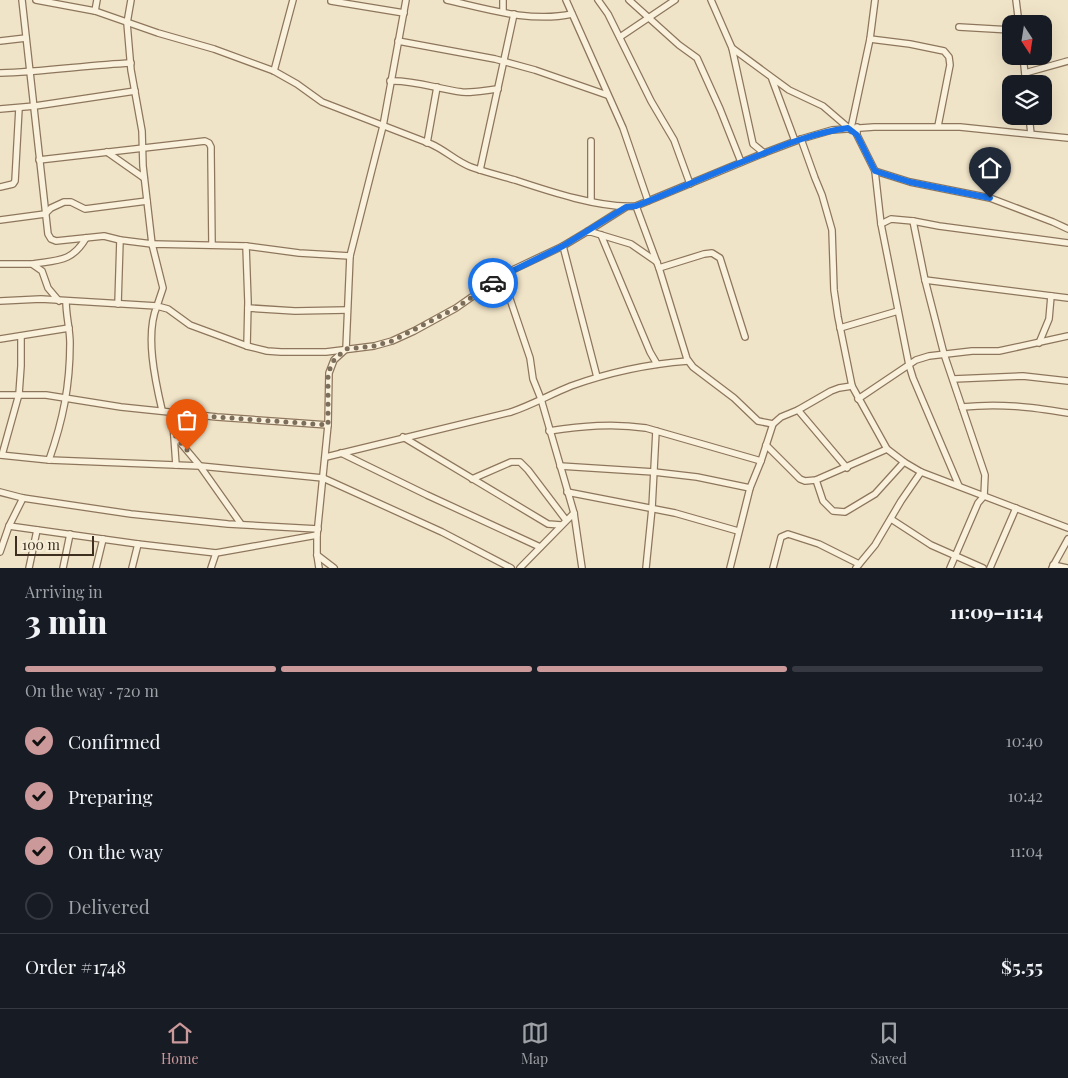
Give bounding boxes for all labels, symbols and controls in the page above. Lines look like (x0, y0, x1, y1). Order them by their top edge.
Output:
north arrow (1002, 15, 1052, 65)
map controls (1002, 15, 1052, 125)
button: layers (1002, 75, 1052, 125)
pin (969, 147, 1011, 198)
icon: home (976, 154, 1004, 182)
courier (468, 258, 518, 308)
icon: car (479, 269, 507, 297)
pin (166, 399, 208, 450)
icon: bag (173, 406, 201, 434)
scale bar (15, 533, 94, 556)
text: 100 m (22, 535, 60, 554)
text: Arriving in (25, 581, 103, 602)
text: 11:09–11:14 (950, 598, 1043, 624)
text: 3 min (25, 599, 107, 642)
text: On the way · 720 m (25, 680, 159, 701)
icon: check (25, 727, 53, 755)
text: Confirmed (68, 728, 161, 754)
text: 10:40 (1006, 730, 1043, 751)
icon: check (25, 782, 53, 810)
text: Preparing (68, 783, 153, 809)
text: 10:42 (1008, 785, 1043, 806)
icon: check (25, 837, 53, 865)
text: On the way (68, 838, 163, 864)
text: 11:04 (1009, 840, 1043, 861)
text: Delivered (68, 893, 150, 919)
text: Order #1748 (25, 953, 126, 979)
text: $5.55 (1001, 953, 1043, 979)
tab: Home (161, 1019, 199, 1068)
tab: Map (521, 1019, 549, 1068)
tab: Saved (871, 1019, 907, 1068)

